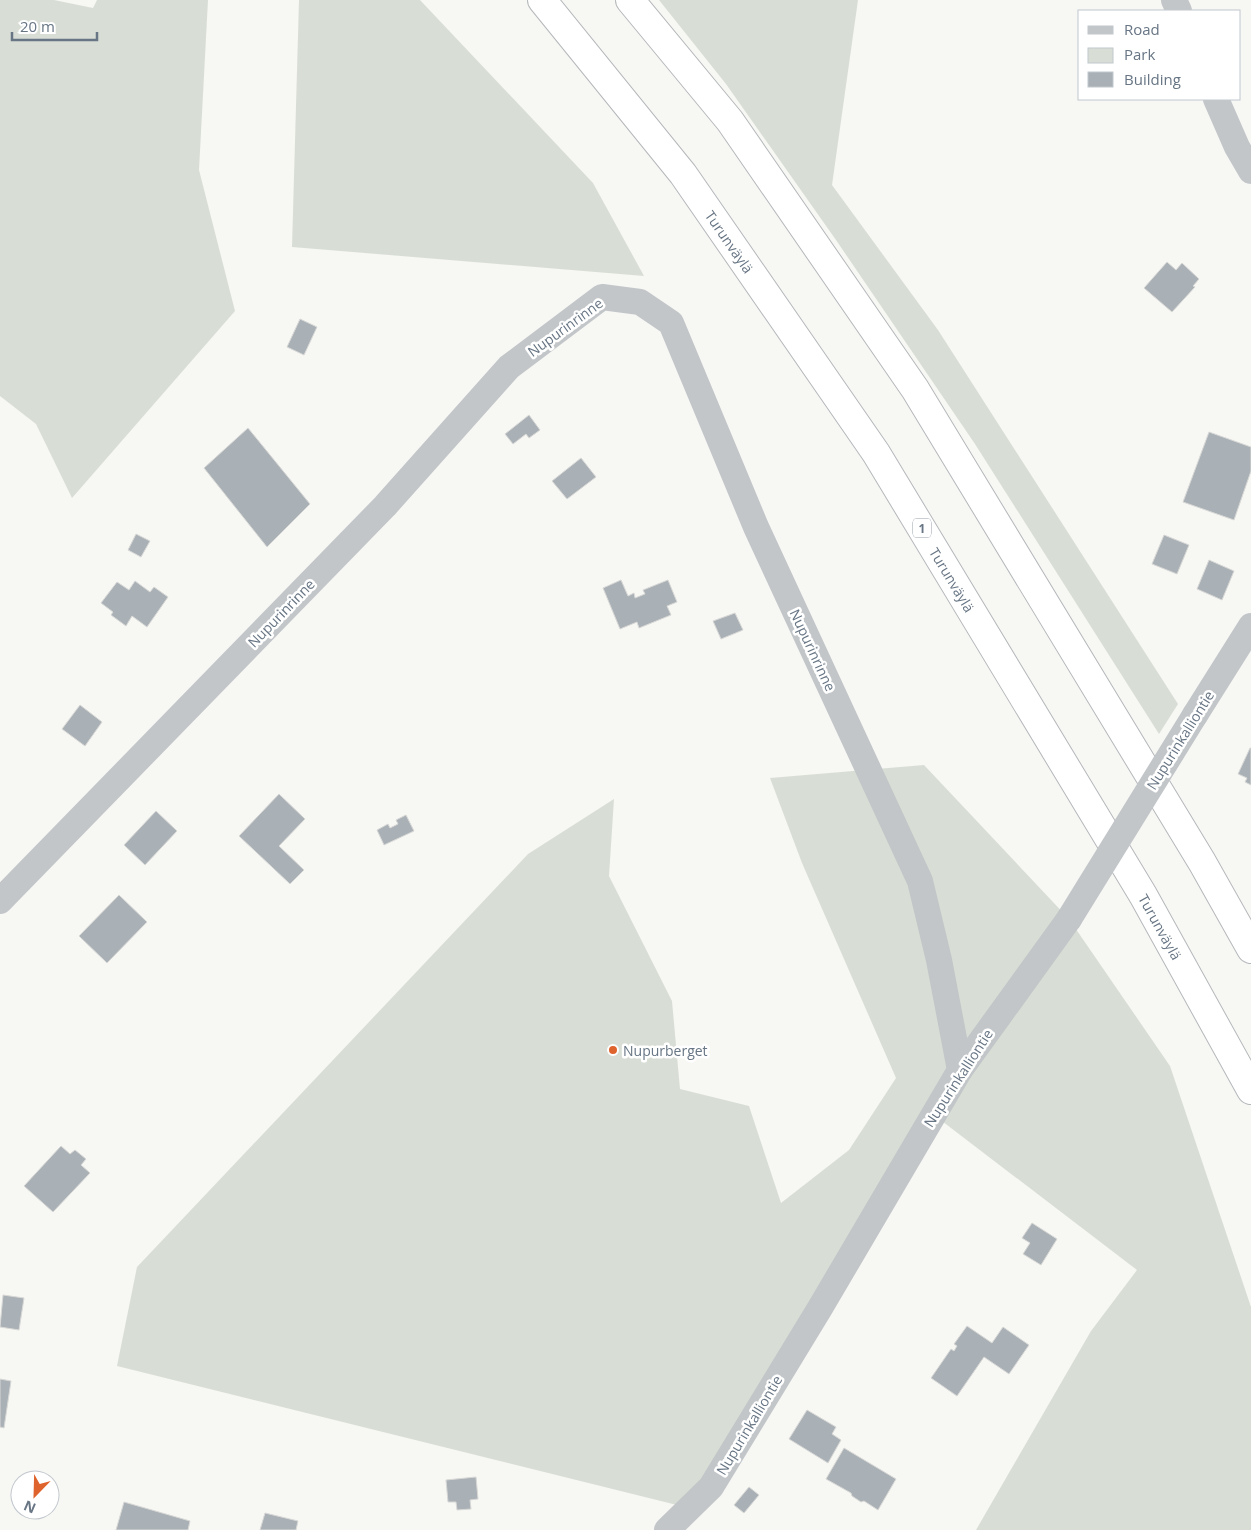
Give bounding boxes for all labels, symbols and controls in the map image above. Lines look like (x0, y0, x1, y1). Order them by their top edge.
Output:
scale bar (12, 10, 98, 42)
legend (1078, 10, 1241, 100)
text: 20 m (20, 16, 55, 36)
text: Road (1124, 19, 1160, 39)
text: Park (1124, 44, 1155, 64)
text: Building (1124, 69, 1181, 89)
street label: Turunväylä (701, 206, 758, 277)
street label: Nupurinrinne (524, 293, 606, 361)
road number: 1 (913, 518, 931, 538)
street label: Turunväylä (926, 544, 979, 615)
street label: Nupurinrinne (243, 575, 319, 651)
street label: Nupurinrinne (786, 606, 840, 694)
street label: Nupurinkalliontie (1142, 687, 1218, 793)
street label: Turunväylä (1135, 891, 1186, 963)
street label: Nupurinkalliontie (919, 1025, 997, 1131)
place label: Nupurberget (623, 1041, 708, 1060)
marker: Nupurberget (607, 1044, 619, 1056)
street label: Nupurinkalliontie (712, 1371, 786, 1478)
north arrow (10, 1470, 60, 1520)
text: N (21, 1496, 39, 1518)

